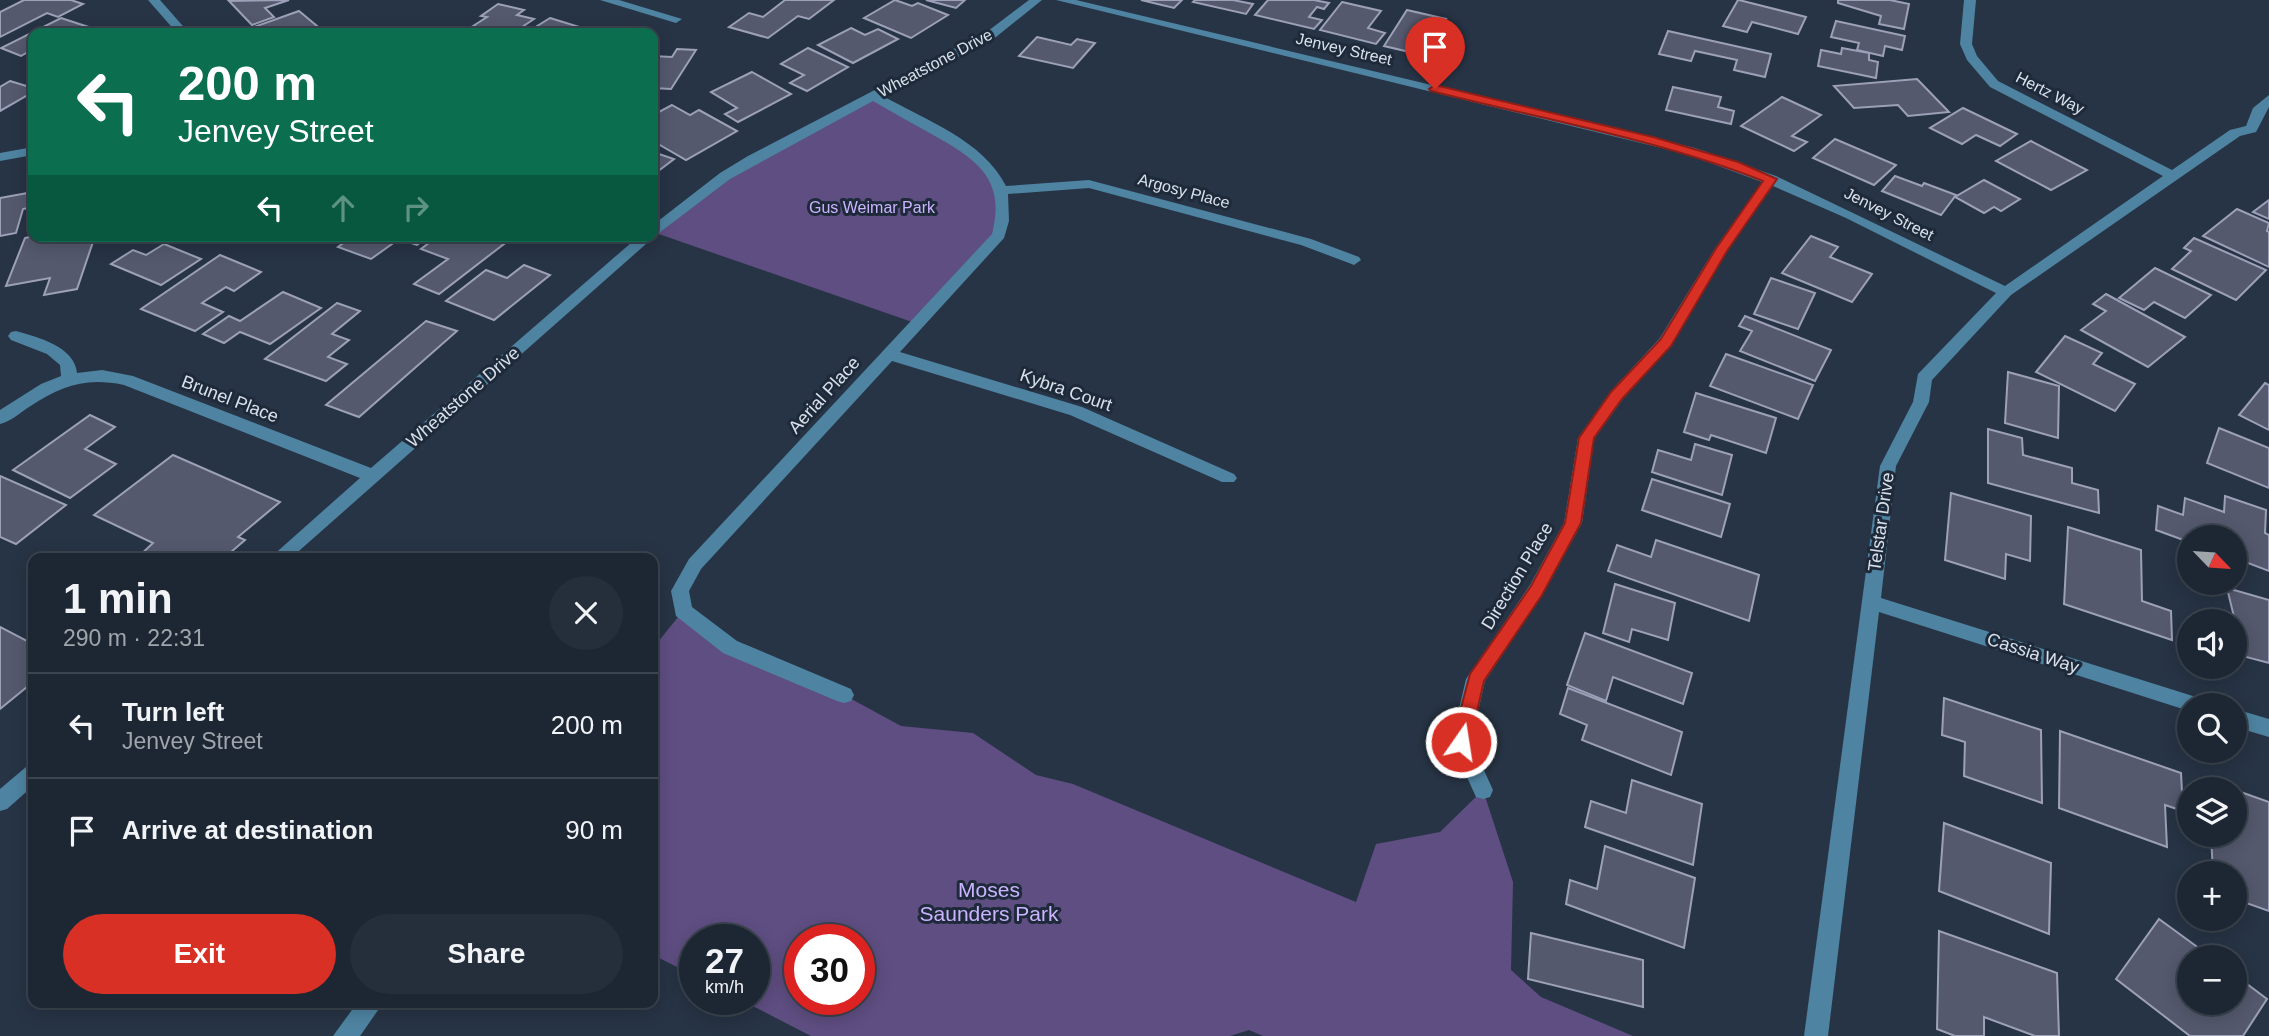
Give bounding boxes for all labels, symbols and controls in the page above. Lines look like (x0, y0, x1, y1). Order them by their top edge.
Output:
pin (1405, 17, 1465, 89)
street label: Wheatstone Drive (875, 26, 995, 100)
icon: arrive (1416, 28, 1454, 66)
street label: Jenvey Street (1294, 30, 1394, 68)
icon: left (63, 56, 154, 147)
text: 200 m (178, 56, 317, 110)
street label: Hertz Way (2013, 69, 2087, 117)
text: Jenvey Street (178, 113, 374, 149)
street label: Argosy Place (1136, 171, 1232, 211)
street label: Jenvey Street (1842, 184, 1937, 244)
icon: left (251, 189, 289, 227)
icon: ahead (324, 189, 362, 227)
icon: right (397, 189, 435, 227)
park label: Gus Weimar Park (809, 199, 936, 216)
street label: Wheatstone Drive (402, 343, 524, 451)
street label: Aerial Place (784, 353, 864, 437)
street label: Kybra Court (1017, 365, 1115, 415)
street label: Brunel Place (179, 371, 281, 427)
street label: Telstar Drive (1864, 471, 1898, 573)
street label: Direction Place (1477, 519, 1557, 633)
north arrow (2177, 525, 2247, 595)
map controls (2177, 525, 2247, 1015)
text: 1 min (63, 575, 173, 622)
button: close (549, 576, 623, 650)
button: sound (2177, 609, 2247, 679)
text: 290 m · 22:31 (63, 625, 205, 651)
street label: Cassia Way (1985, 629, 2081, 677)
button: search (2177, 693, 2247, 763)
text: Turn left (122, 697, 224, 727)
position arrow (1424, 705, 1498, 779)
icon: left (63, 707, 101, 745)
text: 200 m (551, 710, 623, 740)
text: Jenvey Street (122, 728, 263, 754)
button: layers (2177, 777, 2247, 847)
icon: arrive (63, 812, 101, 850)
text: Arrive at destination (122, 815, 373, 845)
text: 90 m (565, 815, 623, 845)
button: + (2177, 861, 2247, 931)
park label: Moses Saunders Park (920, 878, 1059, 925)
button: Exit (63, 914, 336, 994)
button: Share (350, 914, 623, 994)
speed limit sign: 30 (784, 924, 875, 1015)
text: 27 (705, 941, 744, 980)
button: − (2177, 945, 2247, 1015)
text: km/h (705, 977, 744, 997)

